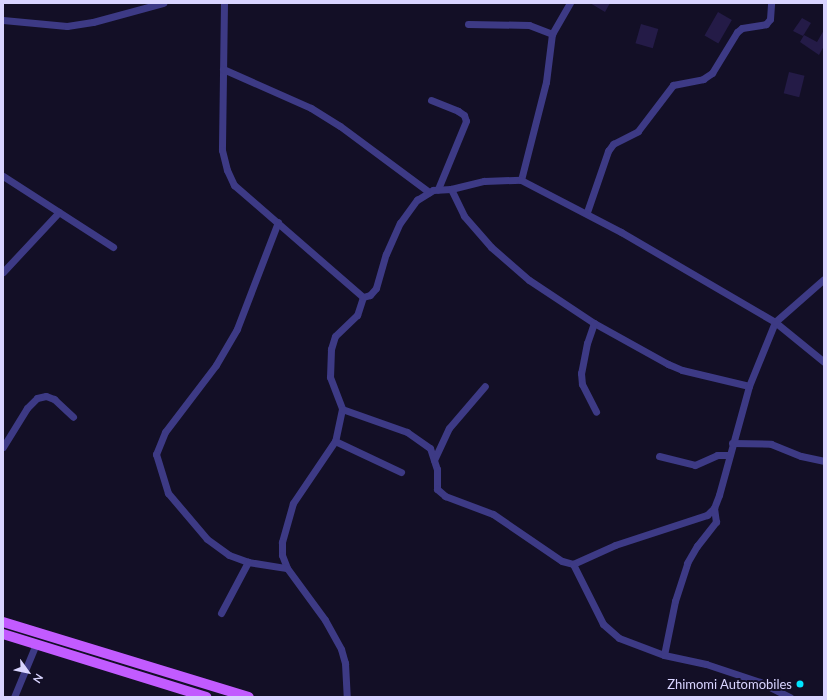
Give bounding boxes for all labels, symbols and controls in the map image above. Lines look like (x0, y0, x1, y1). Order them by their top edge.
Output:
north arrow (8, 652, 48, 692)
text: N (31, 672, 46, 686)
place label: Zhimomi Automobiles (667, 676, 792, 692)
marker: Zhimomi Automobiles (795, 679, 805, 689)

